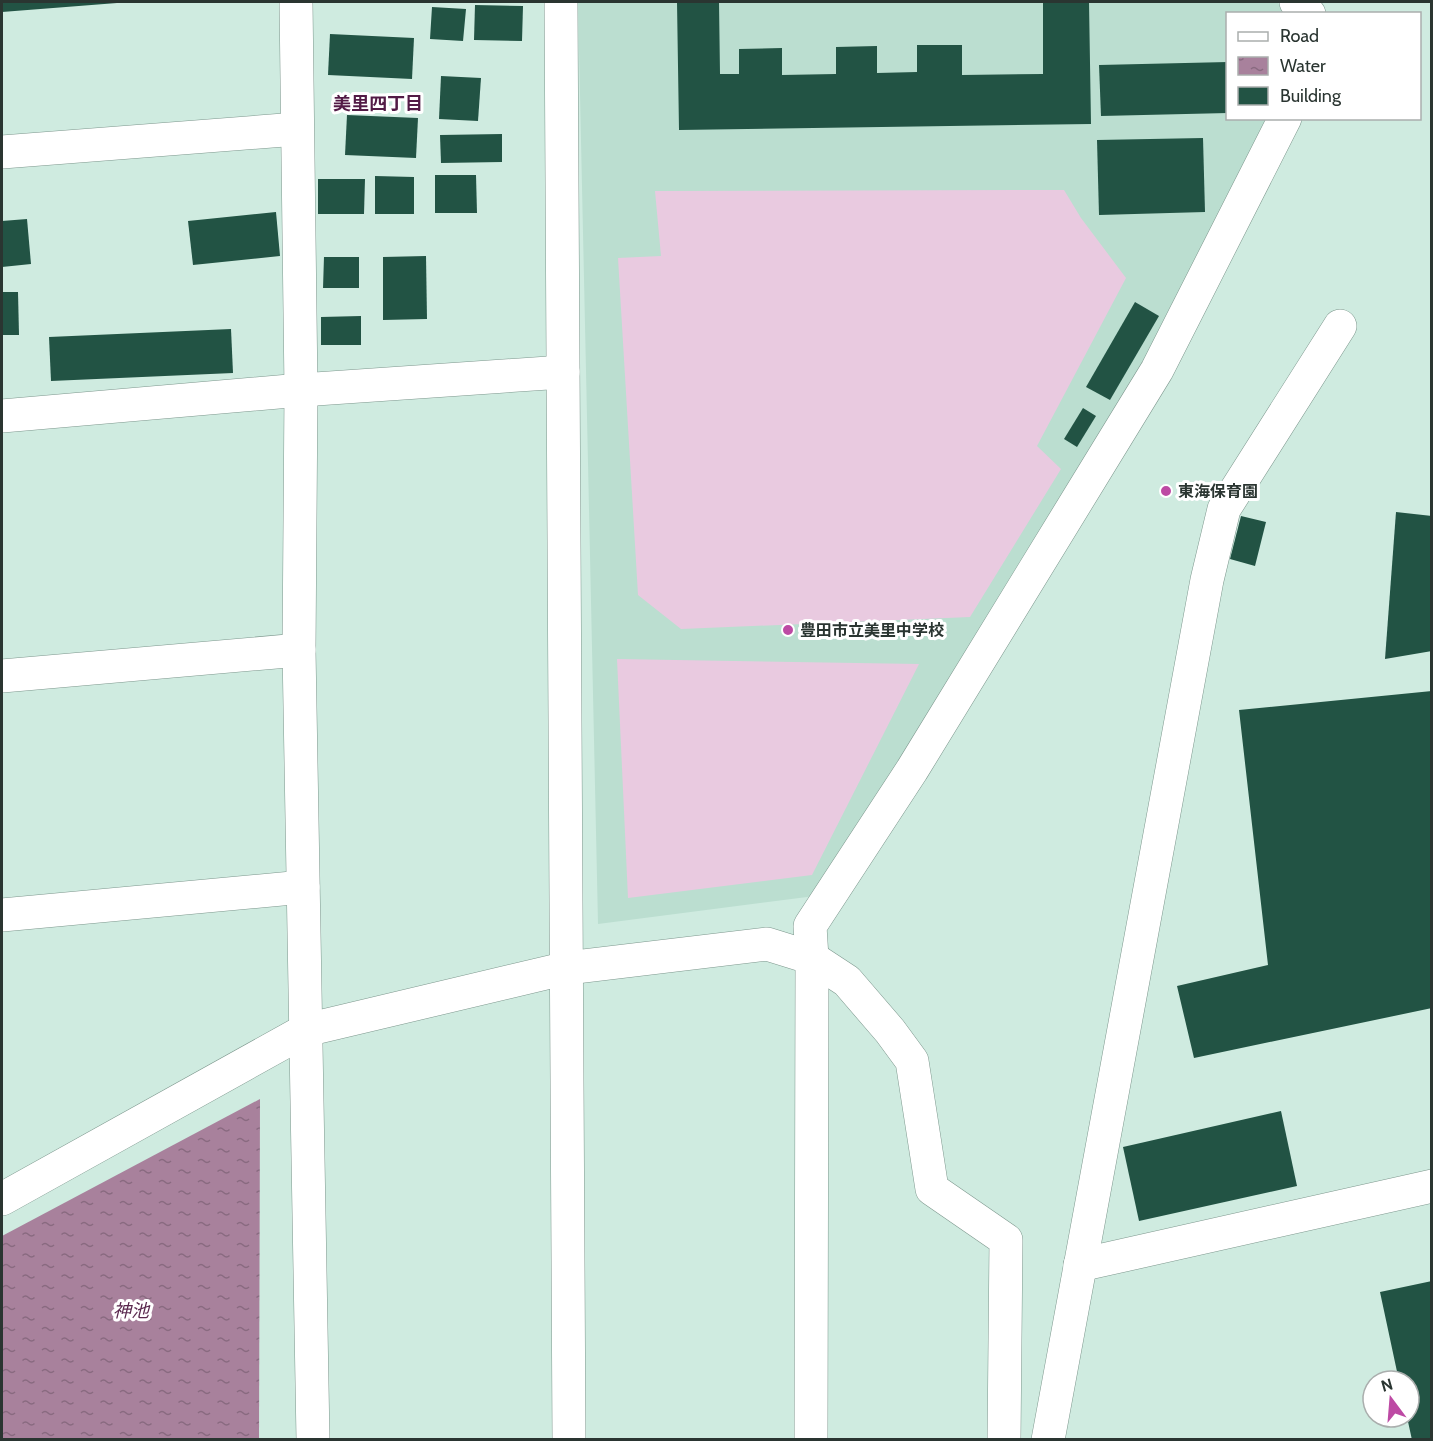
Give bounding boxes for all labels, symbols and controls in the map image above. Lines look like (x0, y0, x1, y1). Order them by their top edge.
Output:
legend (1226, 12, 1421, 120)
text: Road (1280, 25, 1319, 47)
text: Water (1280, 55, 1326, 77)
text: Building (1280, 85, 1342, 107)
district label: 美里四丁目 (333, 93, 423, 115)
place label: 東海保育園 (1178, 482, 1258, 501)
marker: 東海保育園 (1159, 484, 1173, 498)
place label: 豊田市立美里中学校 (800, 621, 944, 640)
marker: 豊田市立美里中学校 (781, 623, 795, 637)
water label: 神池 (113, 1300, 151, 1322)
north arrow (1361, 1369, 1421, 1429)
text: N (1379, 1374, 1395, 1396)

